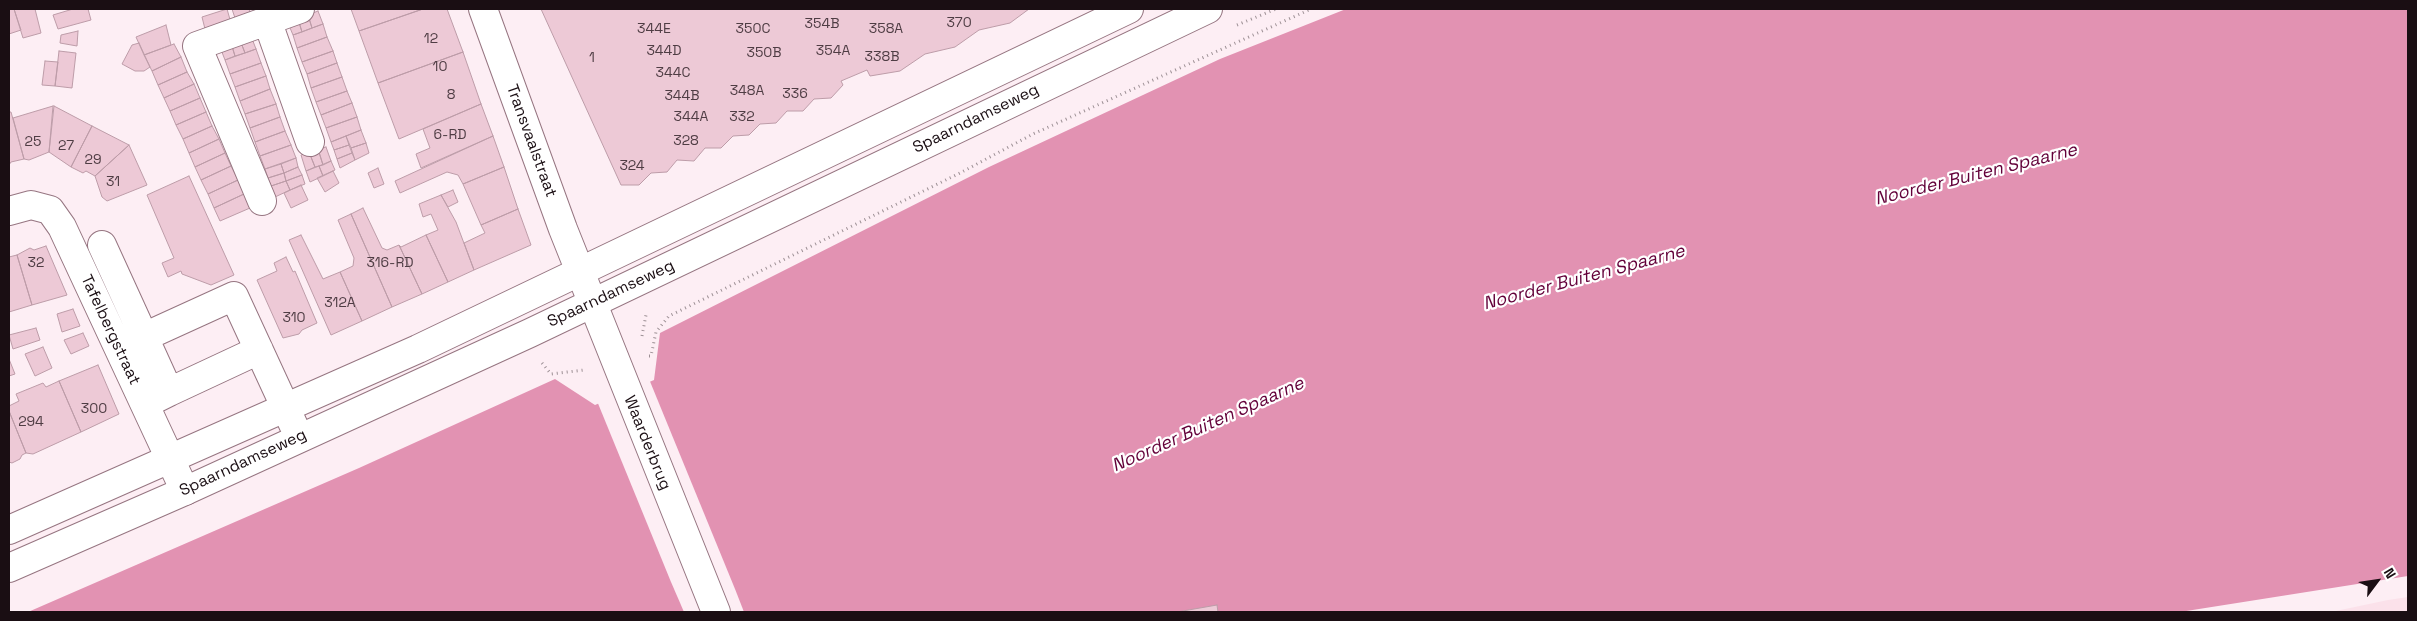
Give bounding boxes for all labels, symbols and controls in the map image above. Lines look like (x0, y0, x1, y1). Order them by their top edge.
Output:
house number: 370 (946, 15, 972, 31)
house number: 354B (805, 16, 839, 32)
house number: 344E (637, 21, 671, 37)
house number: 350C (736, 21, 770, 37)
house number: 358A (869, 21, 903, 37)
house number: 12 (424, 31, 438, 47)
house number: 344D (646, 43, 682, 59)
house number: 354A (816, 43, 850, 59)
house number: 350B (746, 45, 782, 61)
house number: 338B (865, 49, 899, 65)
house number: 1 (589, 50, 595, 66)
house number: 10 (433, 59, 447, 75)
house number: 344C (656, 65, 690, 81)
street label: Spaarndamseweg (910, 80, 1042, 158)
street label: Transvaalstraat (502, 82, 560, 200)
house number: 348A (730, 83, 764, 99)
house number: 336 (782, 86, 808, 102)
house number: 8 (447, 87, 455, 103)
house number: 344B (664, 88, 700, 104)
house number: 344A (674, 109, 708, 125)
house number: 332 (729, 109, 755, 125)
house number: 6-RD (433, 127, 467, 143)
house number: 328 (673, 133, 699, 149)
house number: 25 (25, 134, 41, 150)
house number: 27 (58, 138, 74, 154)
water label: Noorder Buiten Spaarne (1873, 139, 2079, 211)
house number: 29 (85, 152, 101, 168)
house number: 324 (619, 158, 645, 174)
house number: 31 (106, 174, 120, 190)
water label: Noorder Buiten Spaarne (1481, 241, 1687, 315)
house number: 32 (28, 255, 44, 271)
house number: 316-RD (366, 255, 414, 271)
street label: Spaarndamseweg (545, 256, 677, 332)
street label: Tafelbergstraat (76, 272, 144, 388)
house number: 312A (324, 295, 356, 311)
house number: 310 (282, 310, 306, 326)
water label: Noorder Buiten Spaarne (1109, 373, 1307, 477)
street label: Waarderbrug (619, 393, 675, 493)
house number: 300 (81, 401, 107, 417)
house number: 294 (18, 414, 44, 430)
street label: Spaarndamseweg (177, 425, 309, 501)
north arrow (2352, 556, 2402, 606)
text: N (2380, 565, 2400, 582)

